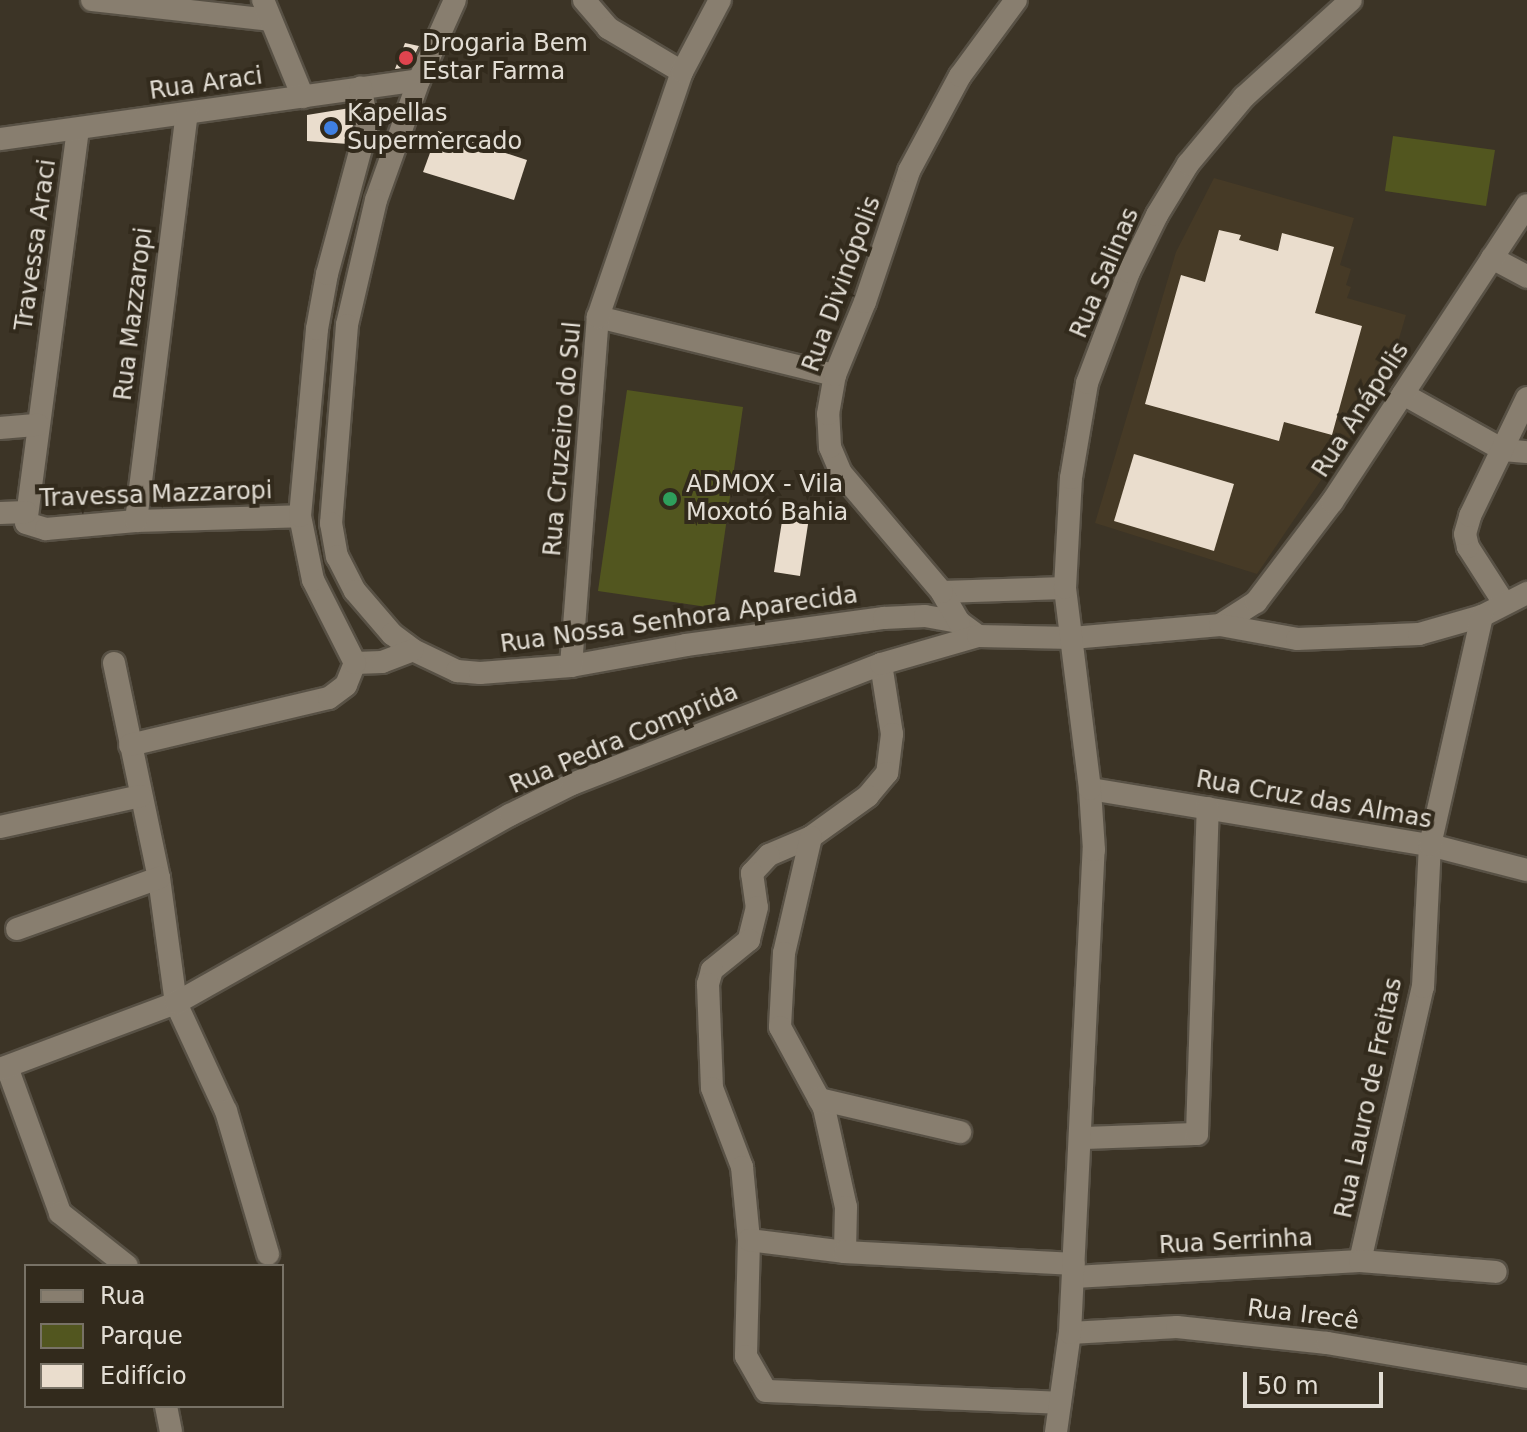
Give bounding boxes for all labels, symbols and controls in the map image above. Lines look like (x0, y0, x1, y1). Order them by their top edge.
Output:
place label: Drogaria Bem Estar Farma (422, 30, 588, 86)
marker: Drogaria Bem Estar Farma (397, 49, 415, 67)
street label: Rua Araci (148, 62, 264, 106)
place label: Kapellas Supermercado (347, 100, 522, 156)
marker: Kapellas Supermercado (322, 119, 340, 137)
street label: Travessa Araci (10, 157, 62, 333)
street label: Rua Divinópolis (797, 192, 887, 376)
street label: Rua Salinas (1065, 203, 1145, 343)
street label: Rua Mazzaropi (109, 226, 159, 402)
street label: Rua Cruzeiro do Sul (538, 321, 588, 557)
street label: Rua Anápolis (1307, 337, 1415, 483)
place label: ADMOX - Vila Moxotó Bahia (686, 471, 848, 527)
street label: Travessa Mazzaropi (39, 477, 273, 513)
marker: ADMOX - Vila Moxotó Bahia (661, 490, 679, 508)
street label: Rua Nossa Senhora Aparecida (498, 581, 860, 659)
street label: Rua Pedra Comprida (505, 678, 743, 800)
street label: Rua Cruz das Almas (1194, 765, 1434, 835)
street label: Rua Lauro de Freitas (1329, 975, 1409, 1221)
street label: Rua Serrinha (1158, 1224, 1314, 1260)
legend (24, 1264, 284, 1408)
text: Rua (100, 1282, 146, 1310)
street label: Rua Irecê (1246, 1294, 1360, 1336)
text: Parque (100, 1322, 183, 1350)
scale bar (1247, 1356, 1387, 1406)
text: Edifício (100, 1362, 187, 1390)
text: 50 m (1257, 1372, 1319, 1400)

